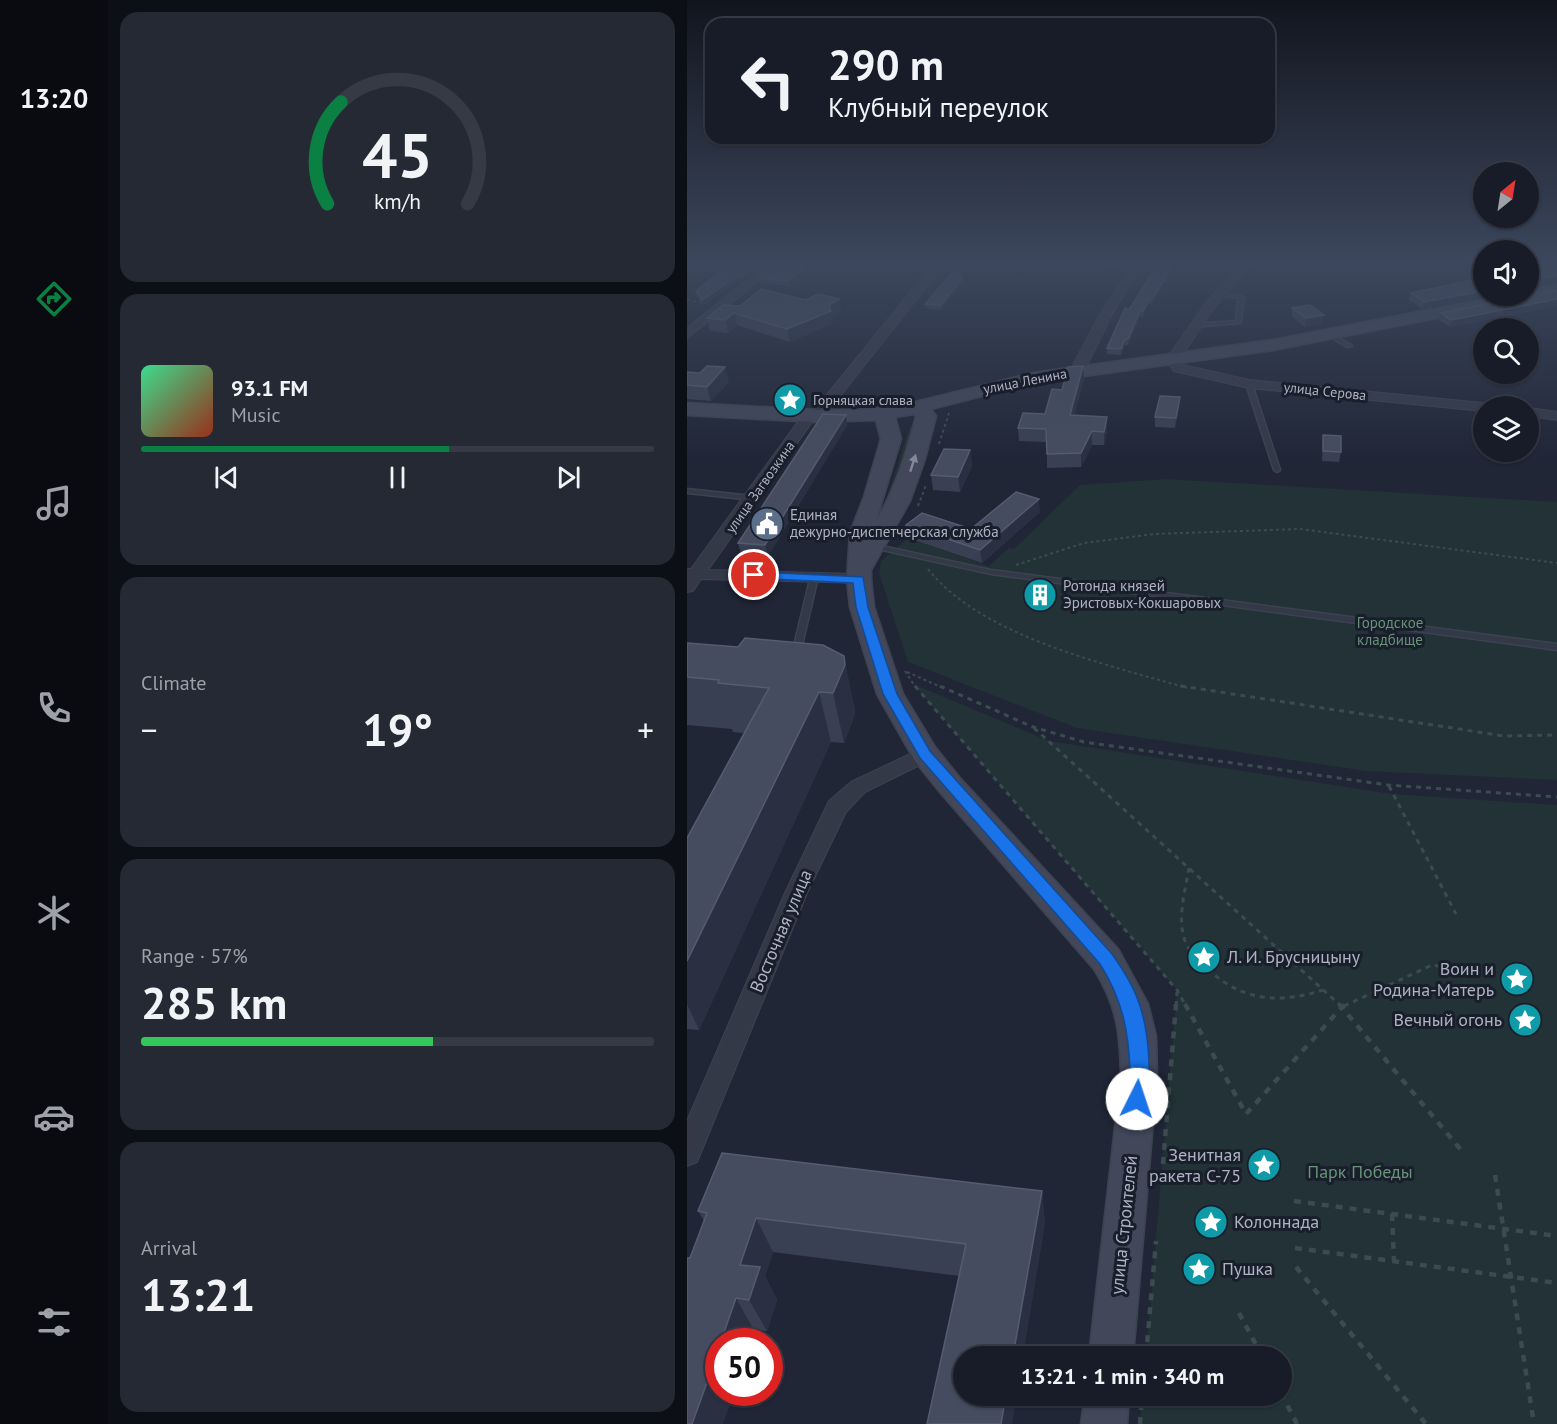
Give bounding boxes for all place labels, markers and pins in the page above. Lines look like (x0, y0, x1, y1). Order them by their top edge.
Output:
place icon: Горняцкая слава (772, 382, 808, 418)
place label: Горняцкая слава (813, 391, 913, 409)
place label: Единая дежурно-диспетчерская служба (790, 505, 999, 541)
public building icon: Единая дежурно-диспетчерская служба (749, 506, 785, 542)
pin (728, 549, 779, 600)
place label: Ротонда князей Эристовых-Кокшаровых (1063, 576, 1222, 612)
building icon: Ротонда князей Эристовых-Кокшаровых (1022, 577, 1058, 613)
place icon: Л. И. Брусницыну (1186, 939, 1222, 975)
place label: Л. И. Брусницыну (1226, 945, 1361, 968)
place label: Воин и Родина-Матерь (1373, 957, 1494, 1001)
place icon: Воин и Родина-Матерь (1499, 961, 1535, 997)
place icon: Вечный огонь (1507, 1002, 1543, 1038)
place label: Вечный огонь (1394, 1008, 1502, 1031)
place label: Зенитная ракета С-75 (1149, 1143, 1241, 1187)
place icon: Зенитная ракета С-75 (1246, 1147, 1282, 1183)
place icon: Колоннада (1193, 1204, 1229, 1240)
place label: Колоннада (1234, 1210, 1319, 1233)
place icon: Пушка (1181, 1251, 1217, 1287)
place label: Пушка (1222, 1257, 1273, 1280)

